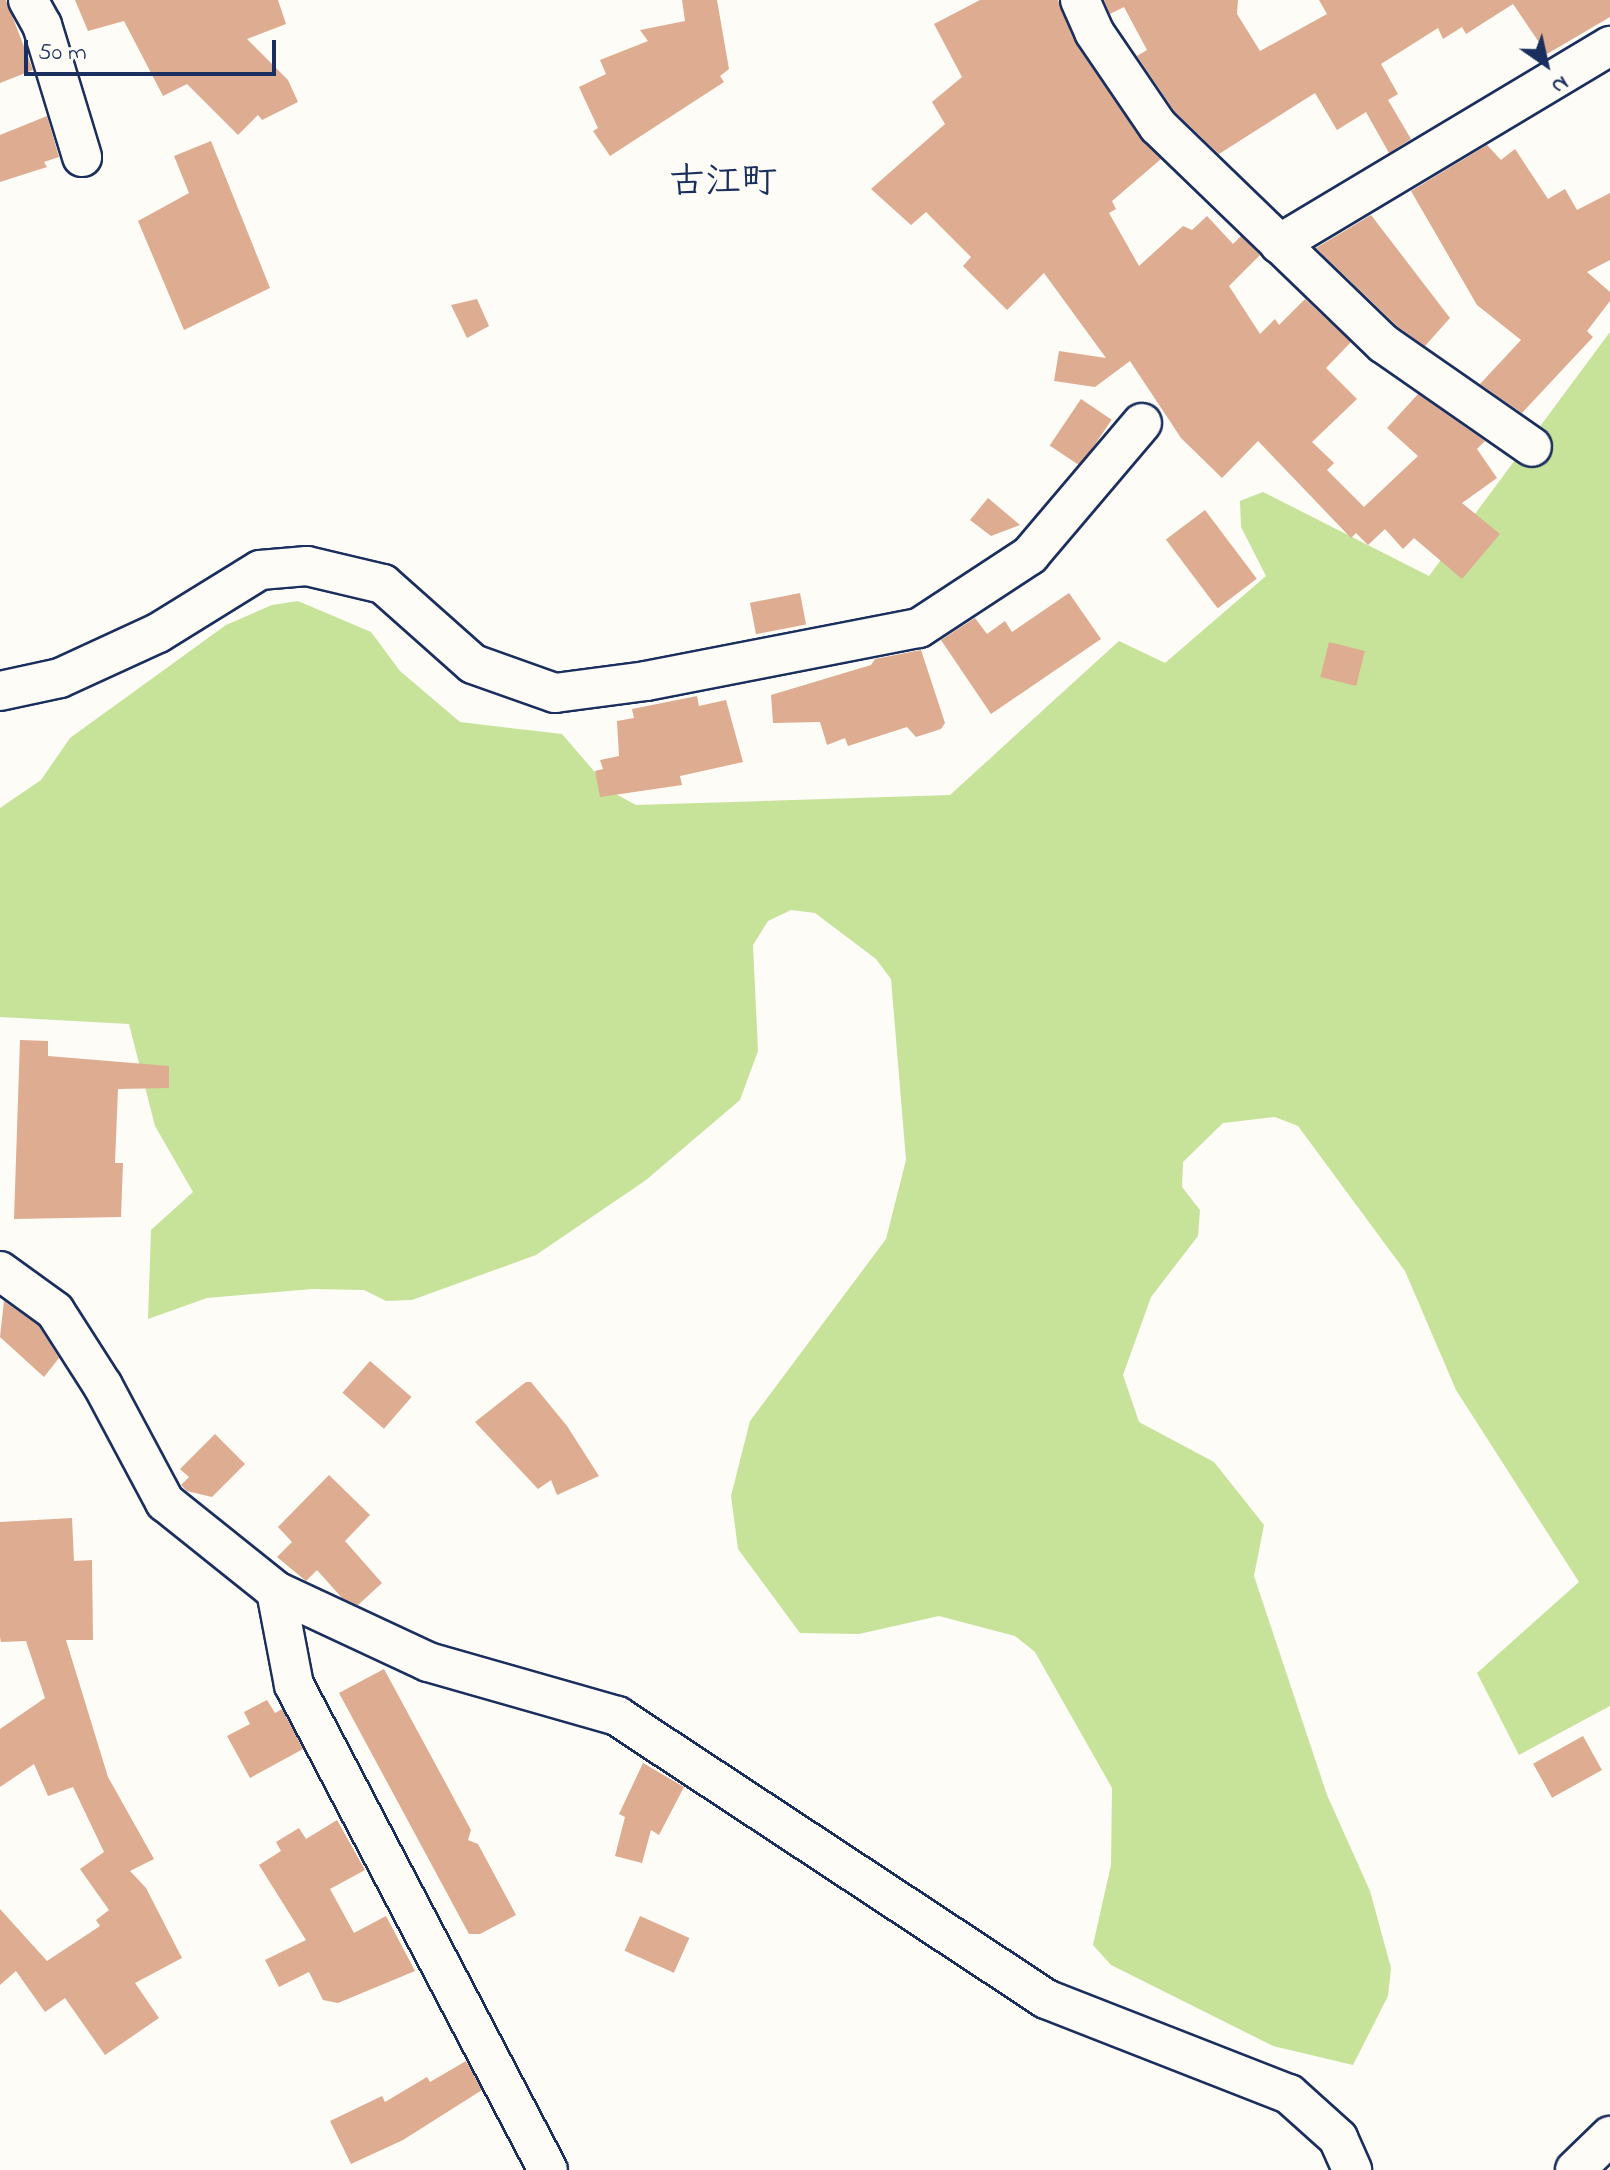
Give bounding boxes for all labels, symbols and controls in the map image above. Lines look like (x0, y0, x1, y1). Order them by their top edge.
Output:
scale bar (28, 24, 280, 74)
north arrow (1506, 24, 1586, 104)
text: 50 m (38, 36, 87, 71)
text: N (1544, 66, 1575, 101)
district label: 古江町 (669, 162, 777, 206)

